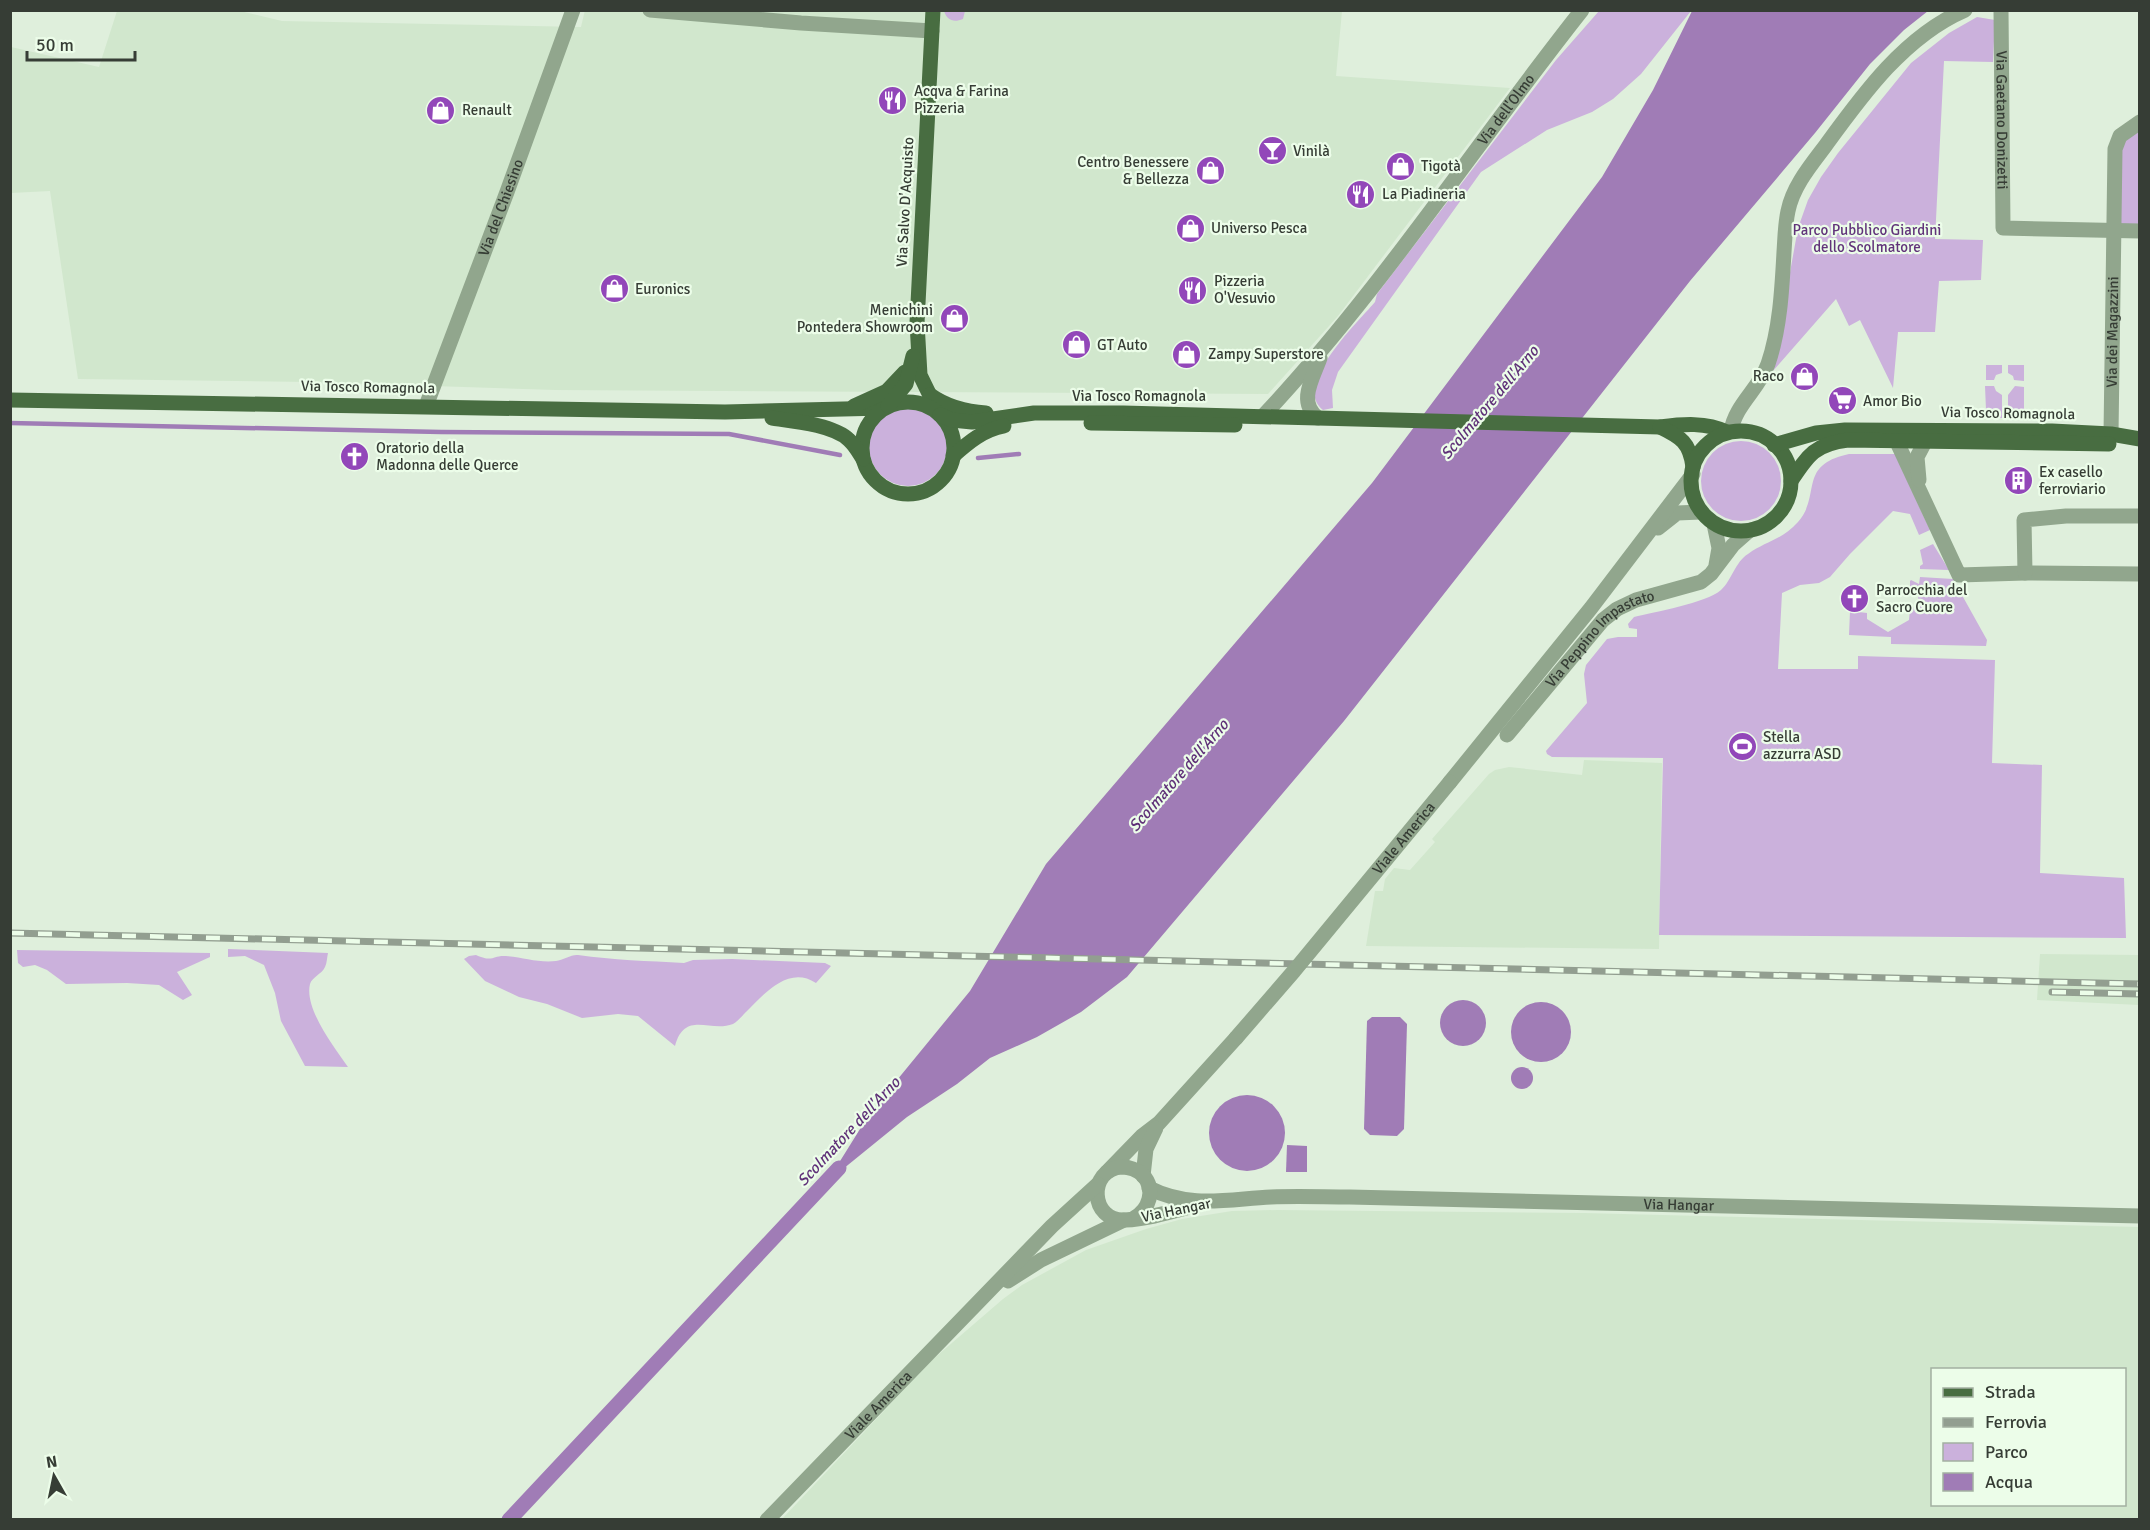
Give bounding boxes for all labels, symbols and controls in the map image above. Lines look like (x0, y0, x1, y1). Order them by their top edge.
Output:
scale bar (27, 24, 135, 62)
text: 50 m (36, 34, 74, 56)
street label: Via Gaetano Donizetti (1992, 50, 2012, 190)
street label: Via dell'Olmo (1474, 70, 1539, 149)
place label: Acqva & Farina Pizzeria (914, 82, 1009, 117)
restaurant icon: Acqva & Farina Pizzeria (877, 84, 909, 116)
shop icon: Renault (425, 94, 457, 126)
place label: Renault (462, 101, 512, 119)
bar icon: Vinilà (1256, 135, 1288, 167)
street label: Via Salvo D'Acquisto (893, 136, 917, 267)
place label: Vinilà (1293, 142, 1330, 160)
shop icon: Tigotà (1384, 150, 1416, 182)
place label: Centro Benessere & Bellezza (1077, 153, 1189, 188)
shop icon: Centro Benessere & Bellezza (1194, 155, 1226, 187)
street label: Via del Chiesino (475, 156, 527, 259)
place label: Tigotà (1421, 157, 1461, 175)
restaurant icon: La Piadineria (1345, 178, 1377, 210)
place label: La Piadineria (1382, 185, 1466, 203)
shop icon: Universo Pesca (1174, 212, 1206, 244)
place label: Universo Pesca (1211, 219, 1307, 237)
park label: Parco Pubblico Giardini dello Scolmatore (1793, 221, 1941, 256)
place label: Pizzeria O'Vesuvio (1214, 272, 1276, 307)
shop icon: Euronics (598, 273, 630, 305)
restaurant icon: Pizzeria O'Vesuvio (1177, 274, 1209, 306)
street label: Via dei Magazzini (2103, 276, 2122, 388)
place label: Euronics (635, 280, 691, 298)
place label: Menichini Pontedera Showroom (797, 301, 933, 336)
shop icon: Menichini Pontedera Showroom (938, 303, 970, 335)
shop icon: GT Auto (1060, 329, 1092, 361)
place label: GT Auto (1097, 336, 1148, 354)
shop icon: Zampy Superstore (1171, 338, 1203, 370)
water label: Scolmatore dell'Arno (1436, 341, 1544, 464)
place label: Zampy Superstore (1208, 345, 1324, 363)
shop icon: Raco (1789, 360, 1821, 392)
place label: Raco (1753, 367, 1784, 385)
street label: Via Tosco Romagnola (301, 377, 435, 397)
supermarket icon: Amor Bio (1826, 385, 1858, 417)
street label: Via Tosco Romagnola (1072, 387, 1206, 405)
place label: Amor Bio (1863, 392, 1922, 410)
street label: Via Tosco Romagnola (1941, 403, 2075, 423)
place label: Oratorio della Madonna delle Querce (376, 439, 519, 474)
church icon: Oratorio della Madonna delle Querce (339, 441, 371, 473)
place label: Ex casello ferroviario (2039, 463, 2106, 498)
building icon: Ex casello ferroviario (2002, 465, 2034, 497)
place label: Parrocchia del Sacro Cuore (1876, 581, 1967, 616)
church icon: Parrocchia del Sacro Cuore (1839, 583, 1871, 615)
street label: Via Peppino Impastato (1542, 586, 1657, 691)
water label: Scolmatore dell'Arno (1125, 715, 1233, 836)
place label: Stella azzurra ASD (1763, 728, 1841, 763)
sports icon: Stella azzurra ASD (1726, 730, 1758, 762)
street label: Viale America (1369, 798, 1439, 878)
water label: Scolmatore dell'Arno (793, 1072, 905, 1190)
street label: Via Hangar (1140, 1194, 1213, 1226)
street label: Via Hangar (1643, 1195, 1715, 1215)
street label: Viale America (841, 1367, 916, 1443)
legend (1931, 1368, 2126, 1506)
text: Strada (1985, 1381, 2036, 1403)
text: Ferrovia (1985, 1411, 2047, 1433)
text: Parco (1985, 1441, 2028, 1463)
north arrow (24, 1446, 84, 1506)
text: N (45, 1451, 59, 1473)
text: Acqua (1985, 1471, 2033, 1493)

